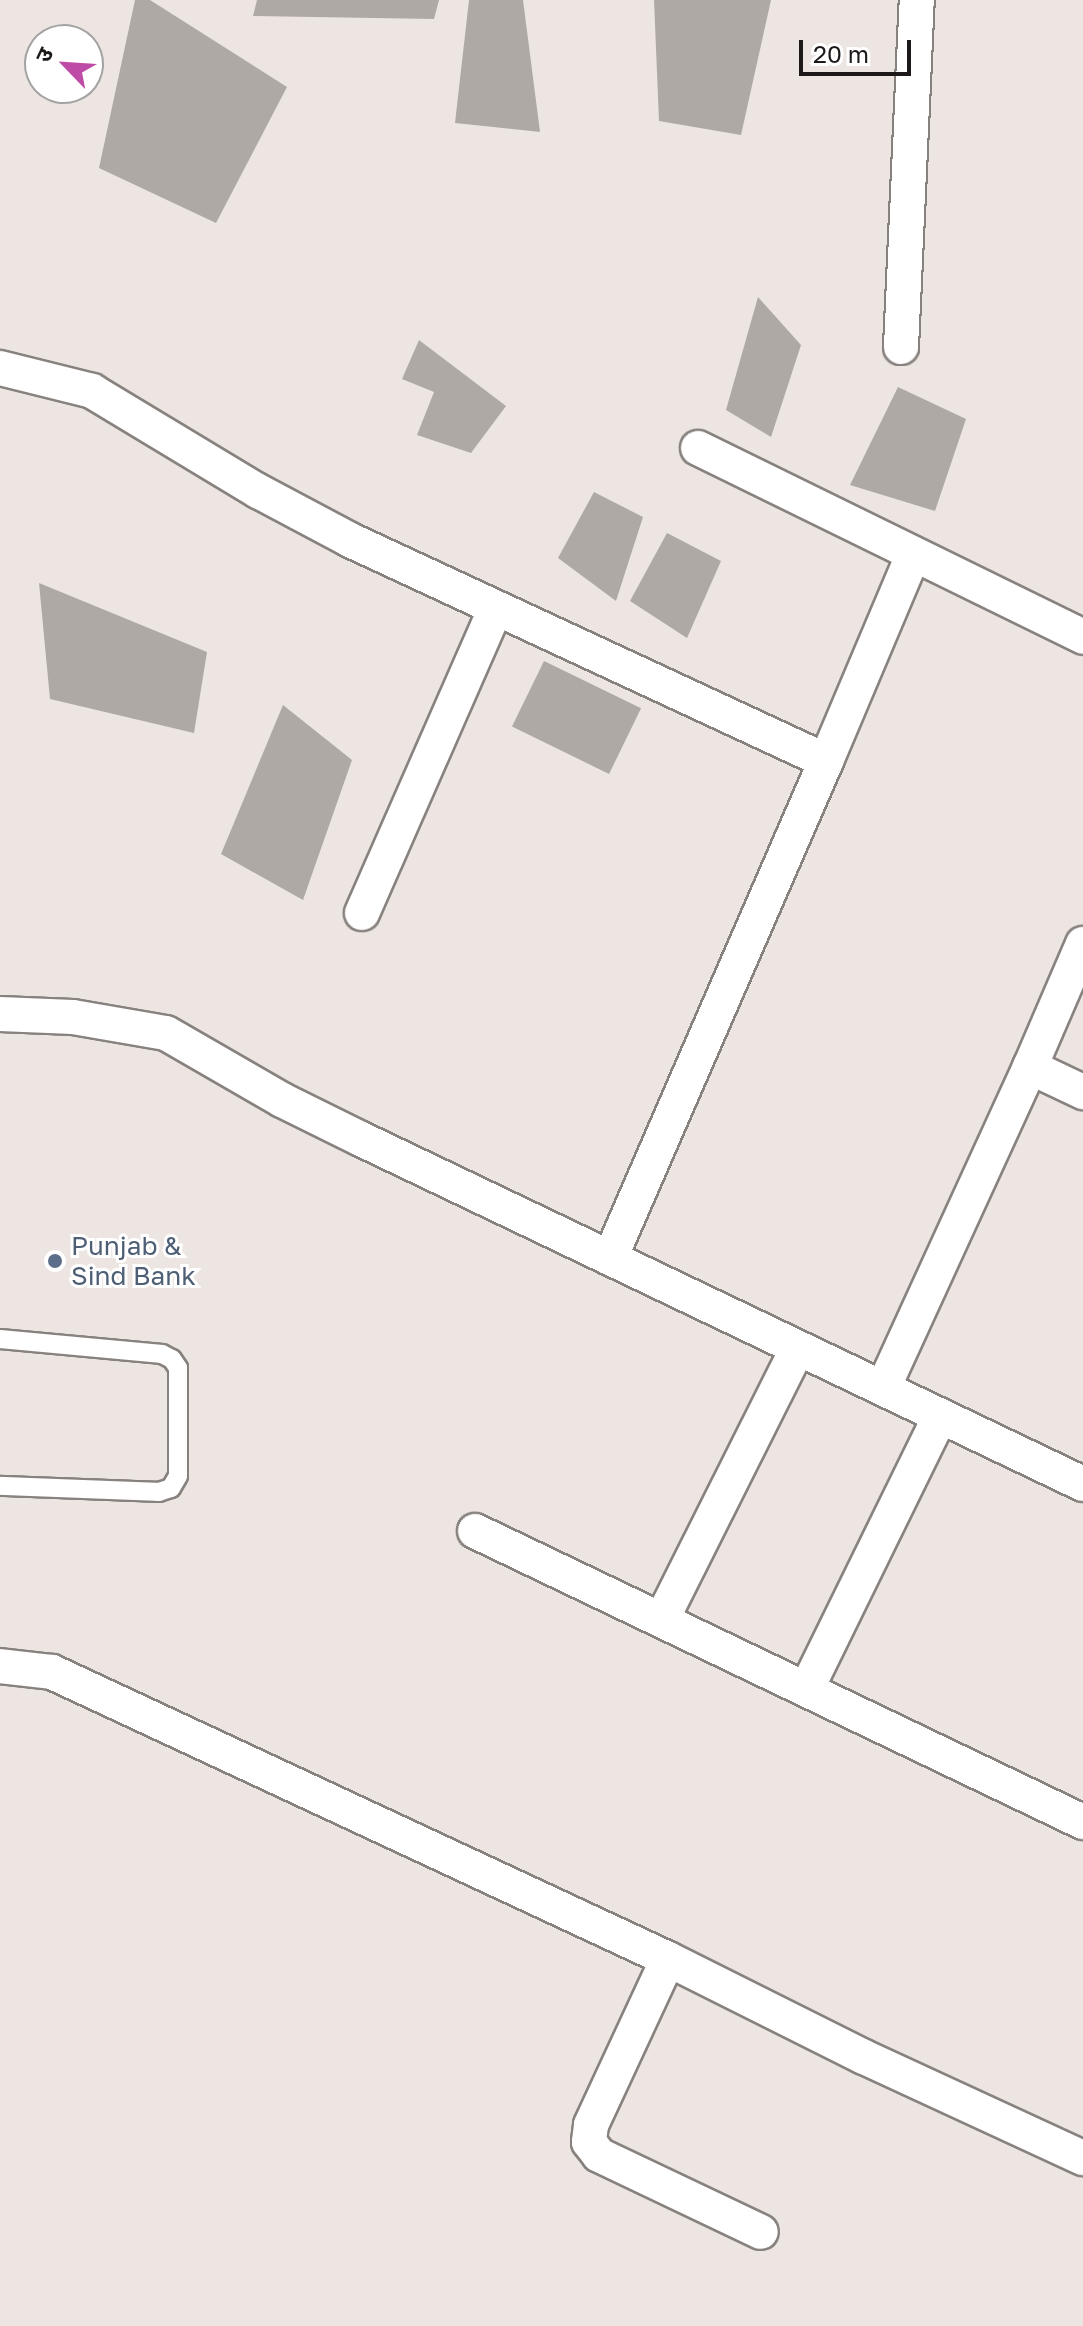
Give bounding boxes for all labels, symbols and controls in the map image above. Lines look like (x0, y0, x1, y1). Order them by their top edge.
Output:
north arrow (24, 24, 104, 104)
scale bar (803, 24, 915, 74)
text: 20 m (813, 39, 869, 68)
text: उ (29, 43, 59, 66)
place label: Punjab & Sind Bank (71, 1230, 196, 1292)
marker: Punjab & Sind Bank (46, 1252, 64, 1270)

